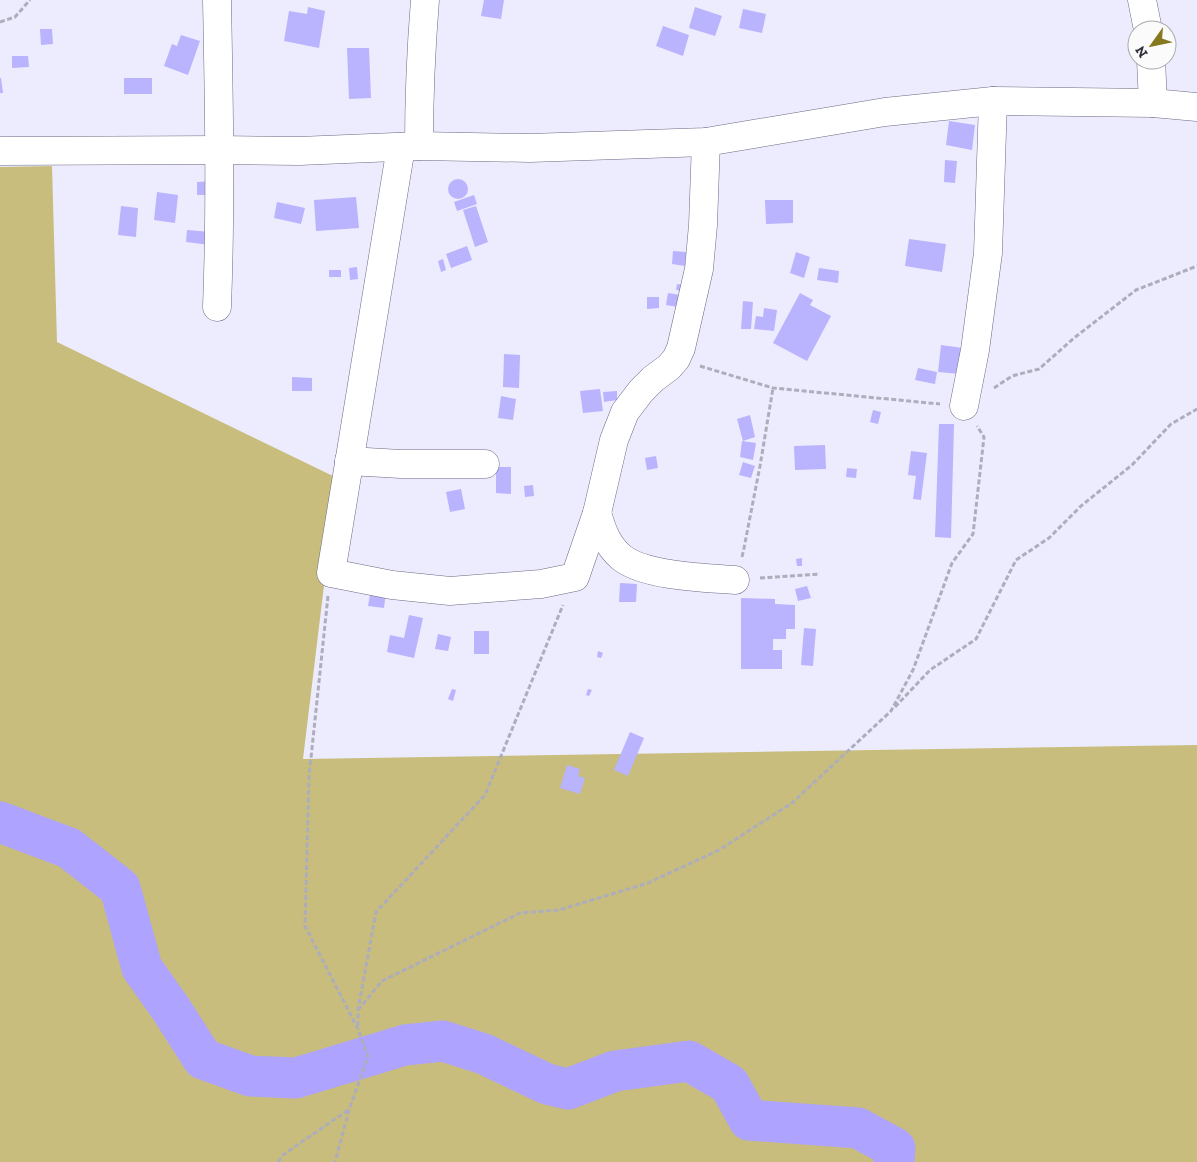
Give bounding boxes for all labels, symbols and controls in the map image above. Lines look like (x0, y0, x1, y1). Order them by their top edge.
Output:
north arrow (1127, 20, 1177, 70)
text: N (1131, 42, 1152, 61)

